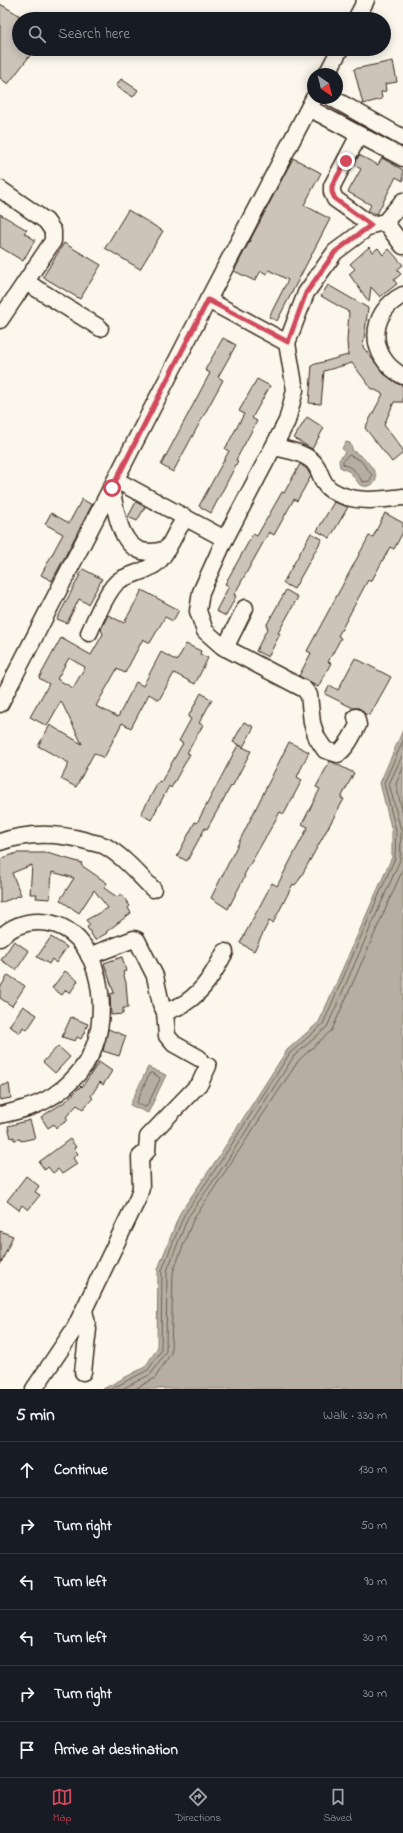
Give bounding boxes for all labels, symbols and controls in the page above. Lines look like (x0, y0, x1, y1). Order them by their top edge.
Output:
search box (12, 12, 391, 56)
icon: search (26, 23, 48, 45)
text: Search here (58, 23, 130, 45)
north arrow (307, 68, 343, 104)
route end (337, 152, 355, 170)
route start (103, 479, 121, 497)
text: 5 min (16, 1403, 55, 1428)
text: Walk · 330 m (323, 1406, 387, 1425)
icon: ahead (16, 1459, 38, 1481)
text: Continue (54, 1459, 108, 1481)
text: 130 m (359, 1460, 387, 1479)
icon: right (16, 1515, 38, 1537)
text: Turn right (54, 1515, 112, 1537)
text: 50 m (361, 1516, 387, 1535)
icon: left (16, 1571, 38, 1593)
text: Turn left (54, 1571, 107, 1593)
text: 90 m (364, 1572, 387, 1591)
icon: left (16, 1627, 38, 1649)
text: Turn left (54, 1627, 107, 1649)
text: 30 m (363, 1628, 387, 1647)
icon: right (16, 1683, 38, 1705)
text: Turn right (54, 1683, 112, 1705)
text: 30 m (363, 1684, 387, 1703)
icon: arrive (16, 1739, 38, 1761)
text: Arrive at destination (54, 1739, 178, 1761)
tab: Map (51, 1786, 73, 1826)
tab: Directions (175, 1786, 221, 1826)
tab: Saved (323, 1786, 352, 1826)

